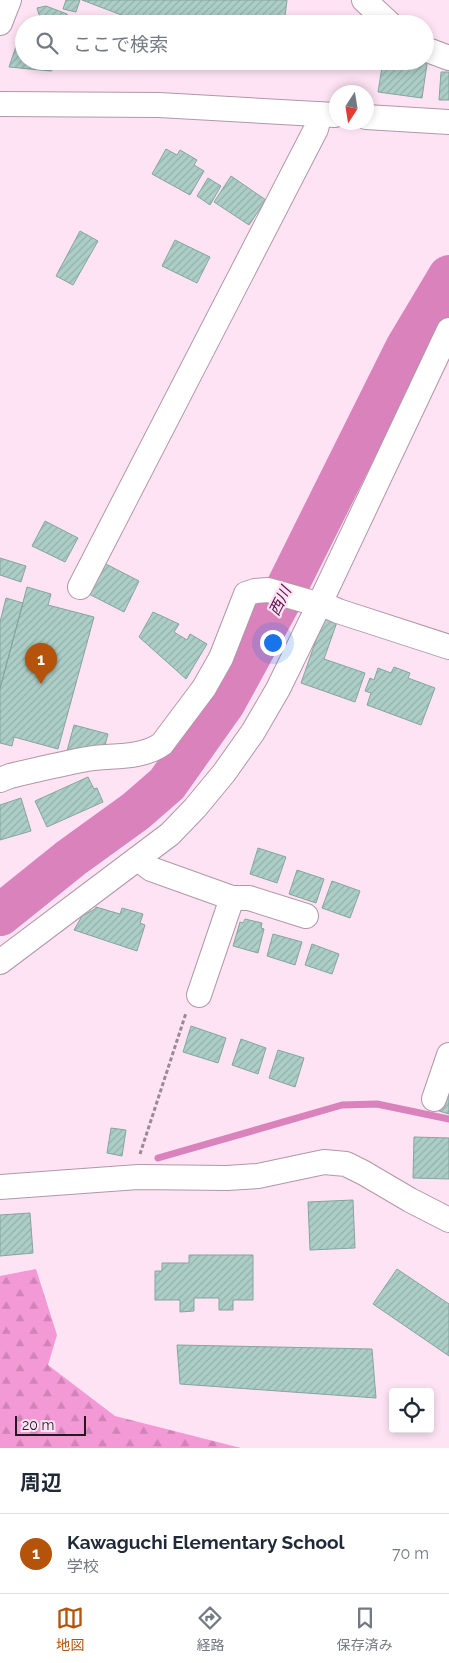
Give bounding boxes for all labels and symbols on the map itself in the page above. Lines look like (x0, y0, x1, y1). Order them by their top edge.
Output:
north arrow (329, 85, 374, 130)
water label: 西川 (265, 582, 296, 618)
your location (260, 630, 286, 656)
pin: 1 (25, 643, 57, 684)
scale bar (15, 1413, 86, 1436)

